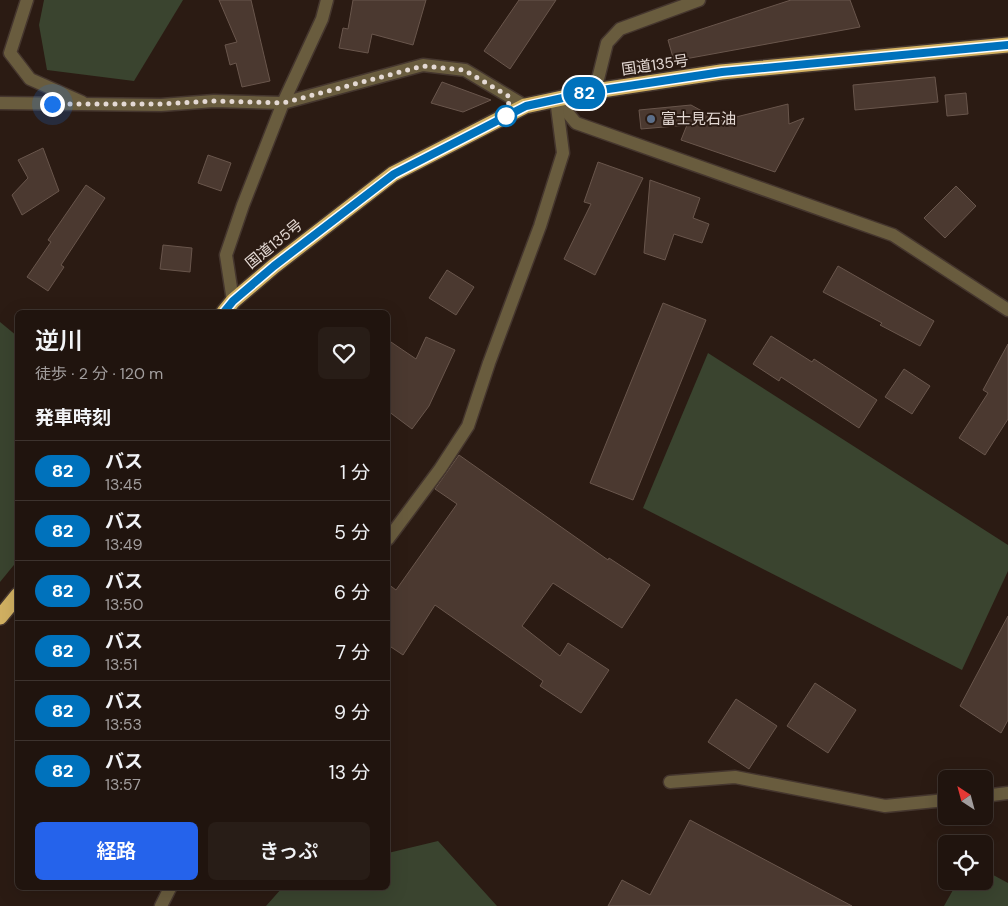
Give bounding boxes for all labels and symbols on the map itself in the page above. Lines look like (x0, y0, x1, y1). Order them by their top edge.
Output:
street label: 国道135号 (620, 50, 690, 80)
line badge: 82 (562, 77, 606, 109)
your location (40, 92, 65, 117)
unlabelled marker (495, 105, 517, 127)
place label: 富士見石油 (661, 109, 736, 129)
marker: 富士見石油 (645, 113, 657, 125)
street label: 国道135号 (241, 215, 307, 273)
north arrow (938, 770, 992, 825)

